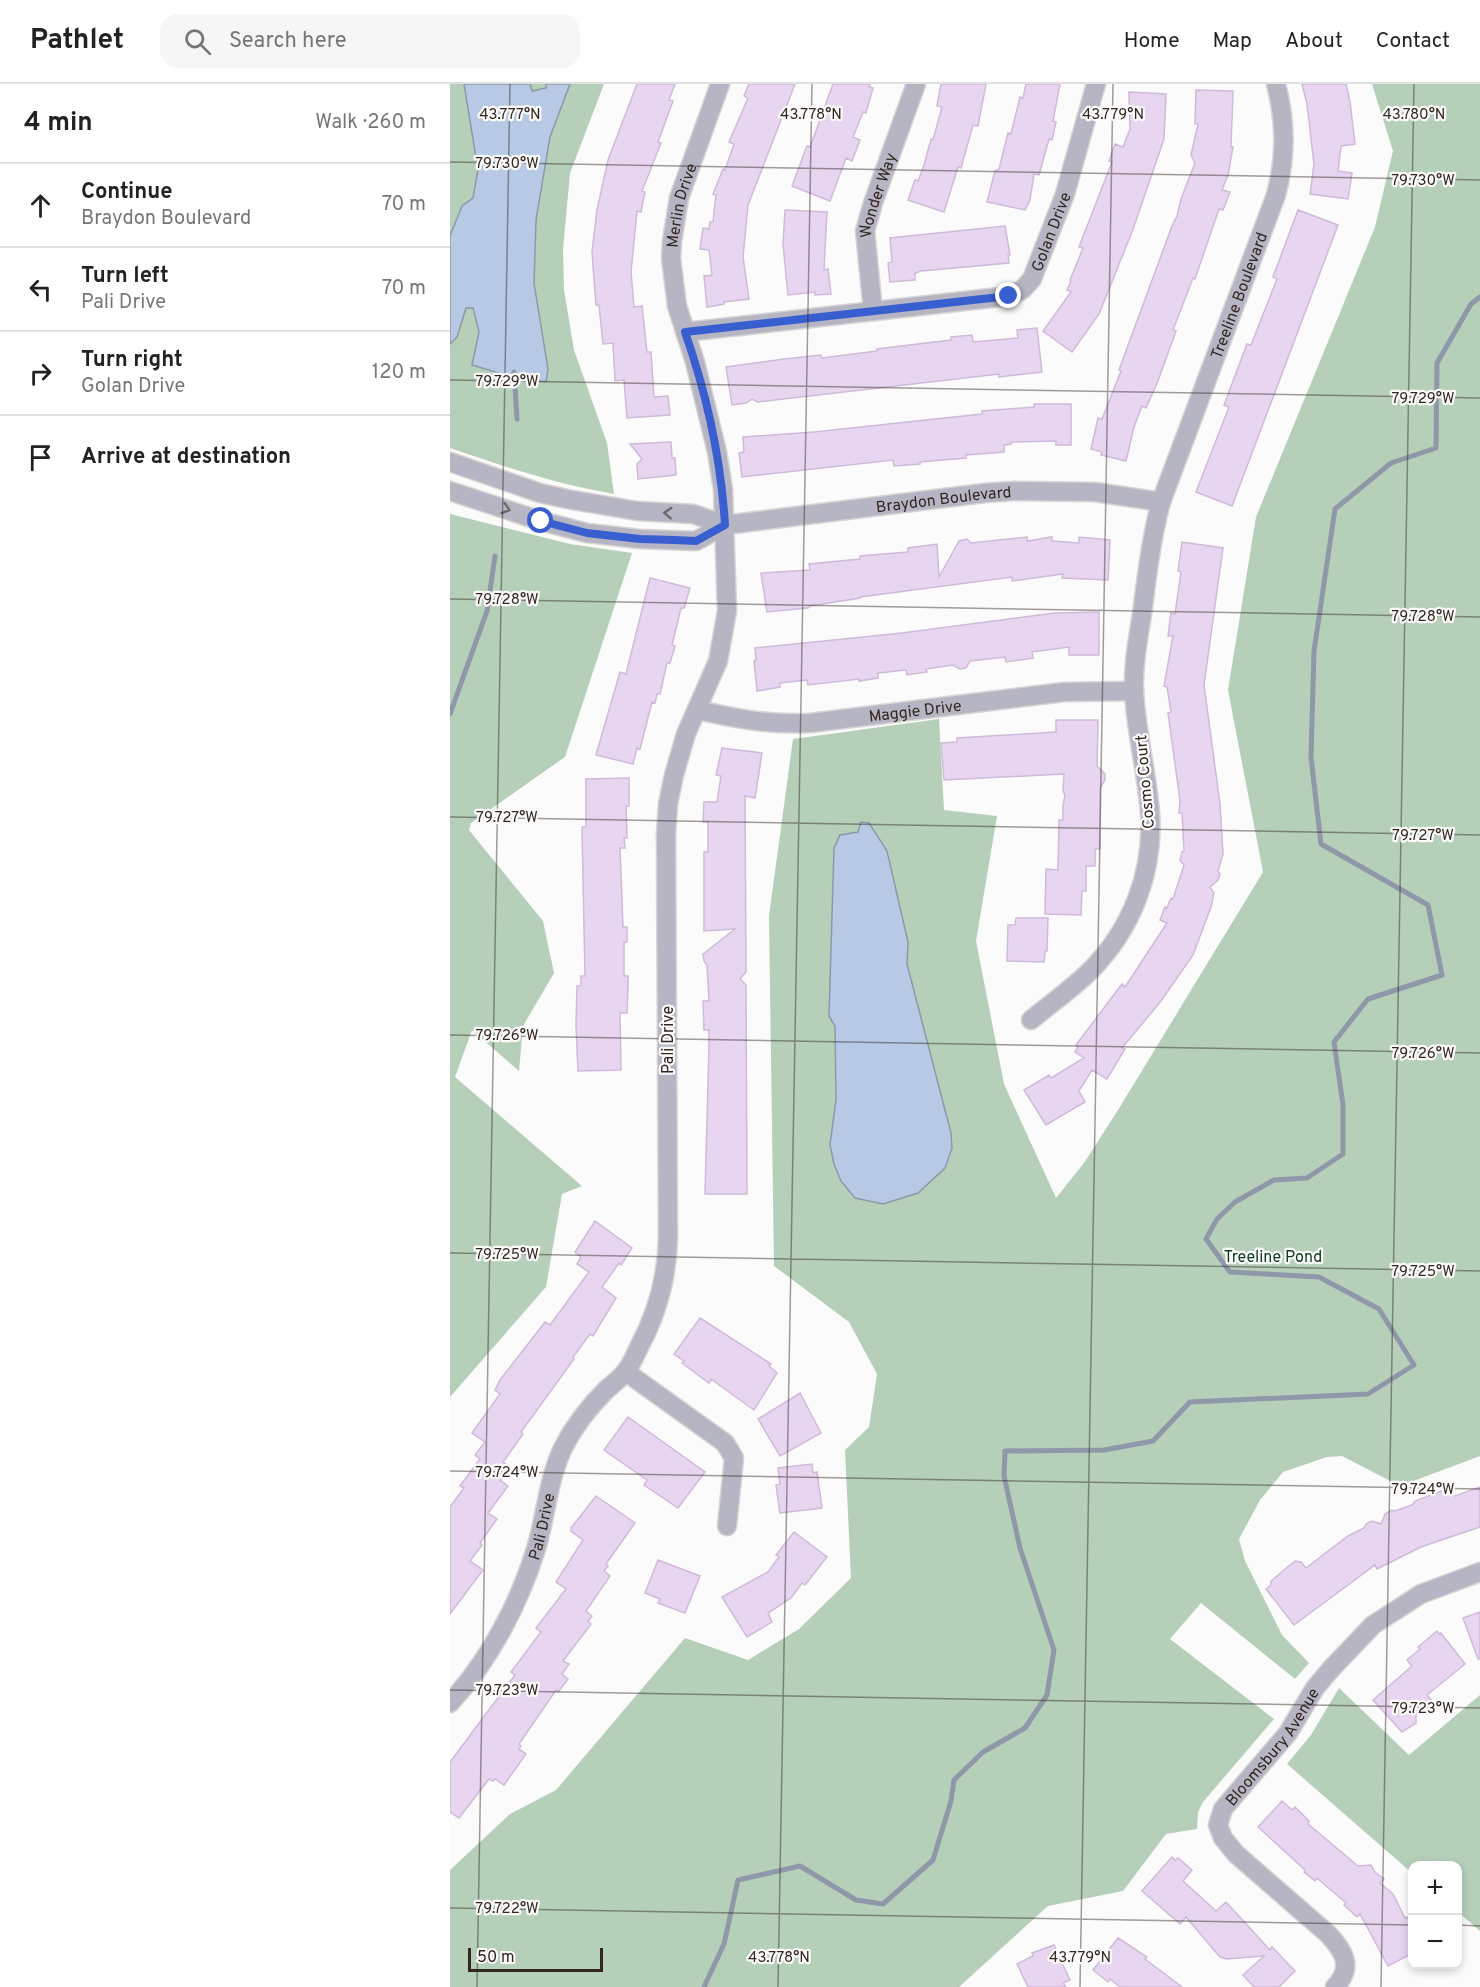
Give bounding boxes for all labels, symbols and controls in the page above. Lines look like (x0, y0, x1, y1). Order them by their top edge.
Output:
search box (160, 14, 580, 68)
text: Pathlet (30, 23, 124, 59)
icon: search (181, 25, 214, 58)
text: Search here (229, 28, 347, 55)
text: Home (1124, 28, 1180, 55)
text: Map (1213, 28, 1252, 55)
text: About (1285, 28, 1343, 55)
text: Contact (1376, 28, 1450, 55)
text: 43.777°N (479, 106, 541, 125)
text: 43.778°N (780, 106, 842, 125)
text: 43.779°N (1082, 106, 1144, 125)
text: 43.780°N (1383, 106, 1445, 125)
text: 4 min (24, 107, 93, 140)
text: Walk · 260 m (315, 110, 426, 136)
street label: Wonder Way (856, 151, 902, 238)
text: 79.730°W (475, 155, 539, 174)
street label: Merlin Drive (664, 161, 703, 248)
text: 79.730°W (1391, 172, 1455, 191)
text: Continue (81, 179, 172, 206)
icon: ahead (24, 189, 57, 222)
street label: Golan Drive (1028, 190, 1077, 275)
text: 70 m (382, 192, 426, 218)
text: Braydon Boulevard (81, 206, 251, 232)
street label: Treeline Boulevard (1208, 230, 1273, 362)
text: Turn left (81, 263, 169, 290)
icon: left (24, 273, 57, 306)
text: 70 m (382, 276, 426, 302)
route end (995, 282, 1021, 308)
text: Pali Drive (81, 290, 166, 316)
text: Turn right (81, 347, 183, 374)
icon: right (24, 357, 57, 390)
text: 120 m (372, 360, 426, 386)
text: 79.729°W (475, 373, 539, 392)
text: Golan Drive (81, 374, 185, 400)
text: 79.729°W (1391, 390, 1455, 409)
icon: arrive (24, 441, 57, 474)
text: Arrive at destination (81, 444, 291, 471)
street label: Braydon Boulevard (875, 483, 1012, 518)
one-way arrow (500, 502, 511, 514)
route start (527, 507, 553, 533)
one-way arrow (664, 507, 673, 520)
text: 79.728°W (475, 591, 539, 610)
text: 79.728°W (1391, 608, 1455, 627)
street label: Maggie Drive (868, 697, 963, 728)
street label: Cosmo Court (1132, 734, 1160, 830)
text: 79.727°W (476, 809, 538, 828)
text: 79.727°W (1392, 827, 1454, 846)
street label: Pali Drive (659, 1006, 679, 1074)
text: 79.726°W (475, 1027, 539, 1046)
text: 79.726°W (1391, 1045, 1455, 1064)
text: 79.725°W (475, 1246, 539, 1265)
park label: Treeline Pond (1224, 1248, 1322, 1268)
text: 79.725°W (1391, 1263, 1455, 1282)
text: 79.724°W (475, 1464, 539, 1483)
text: 79.724°W (1391, 1481, 1455, 1500)
street label: Pali Drive (525, 1491, 560, 1563)
text: 79.723°W (475, 1682, 539, 1701)
street label: Bloomsbury Avenue (1222, 1685, 1325, 1811)
text: 79.723°W (1391, 1700, 1455, 1719)
map controls (1408, 1861, 1462, 1969)
button: + (1408, 1861, 1462, 1915)
text: 79.722°W (475, 1900, 539, 1919)
button: − (1408, 1915, 1462, 1969)
scale bar (468, 1945, 603, 1972)
text: 50 m (477, 1948, 515, 1968)
text: 43.778°N (748, 1949, 810, 1968)
text: 43.779°N (1049, 1949, 1111, 1968)

